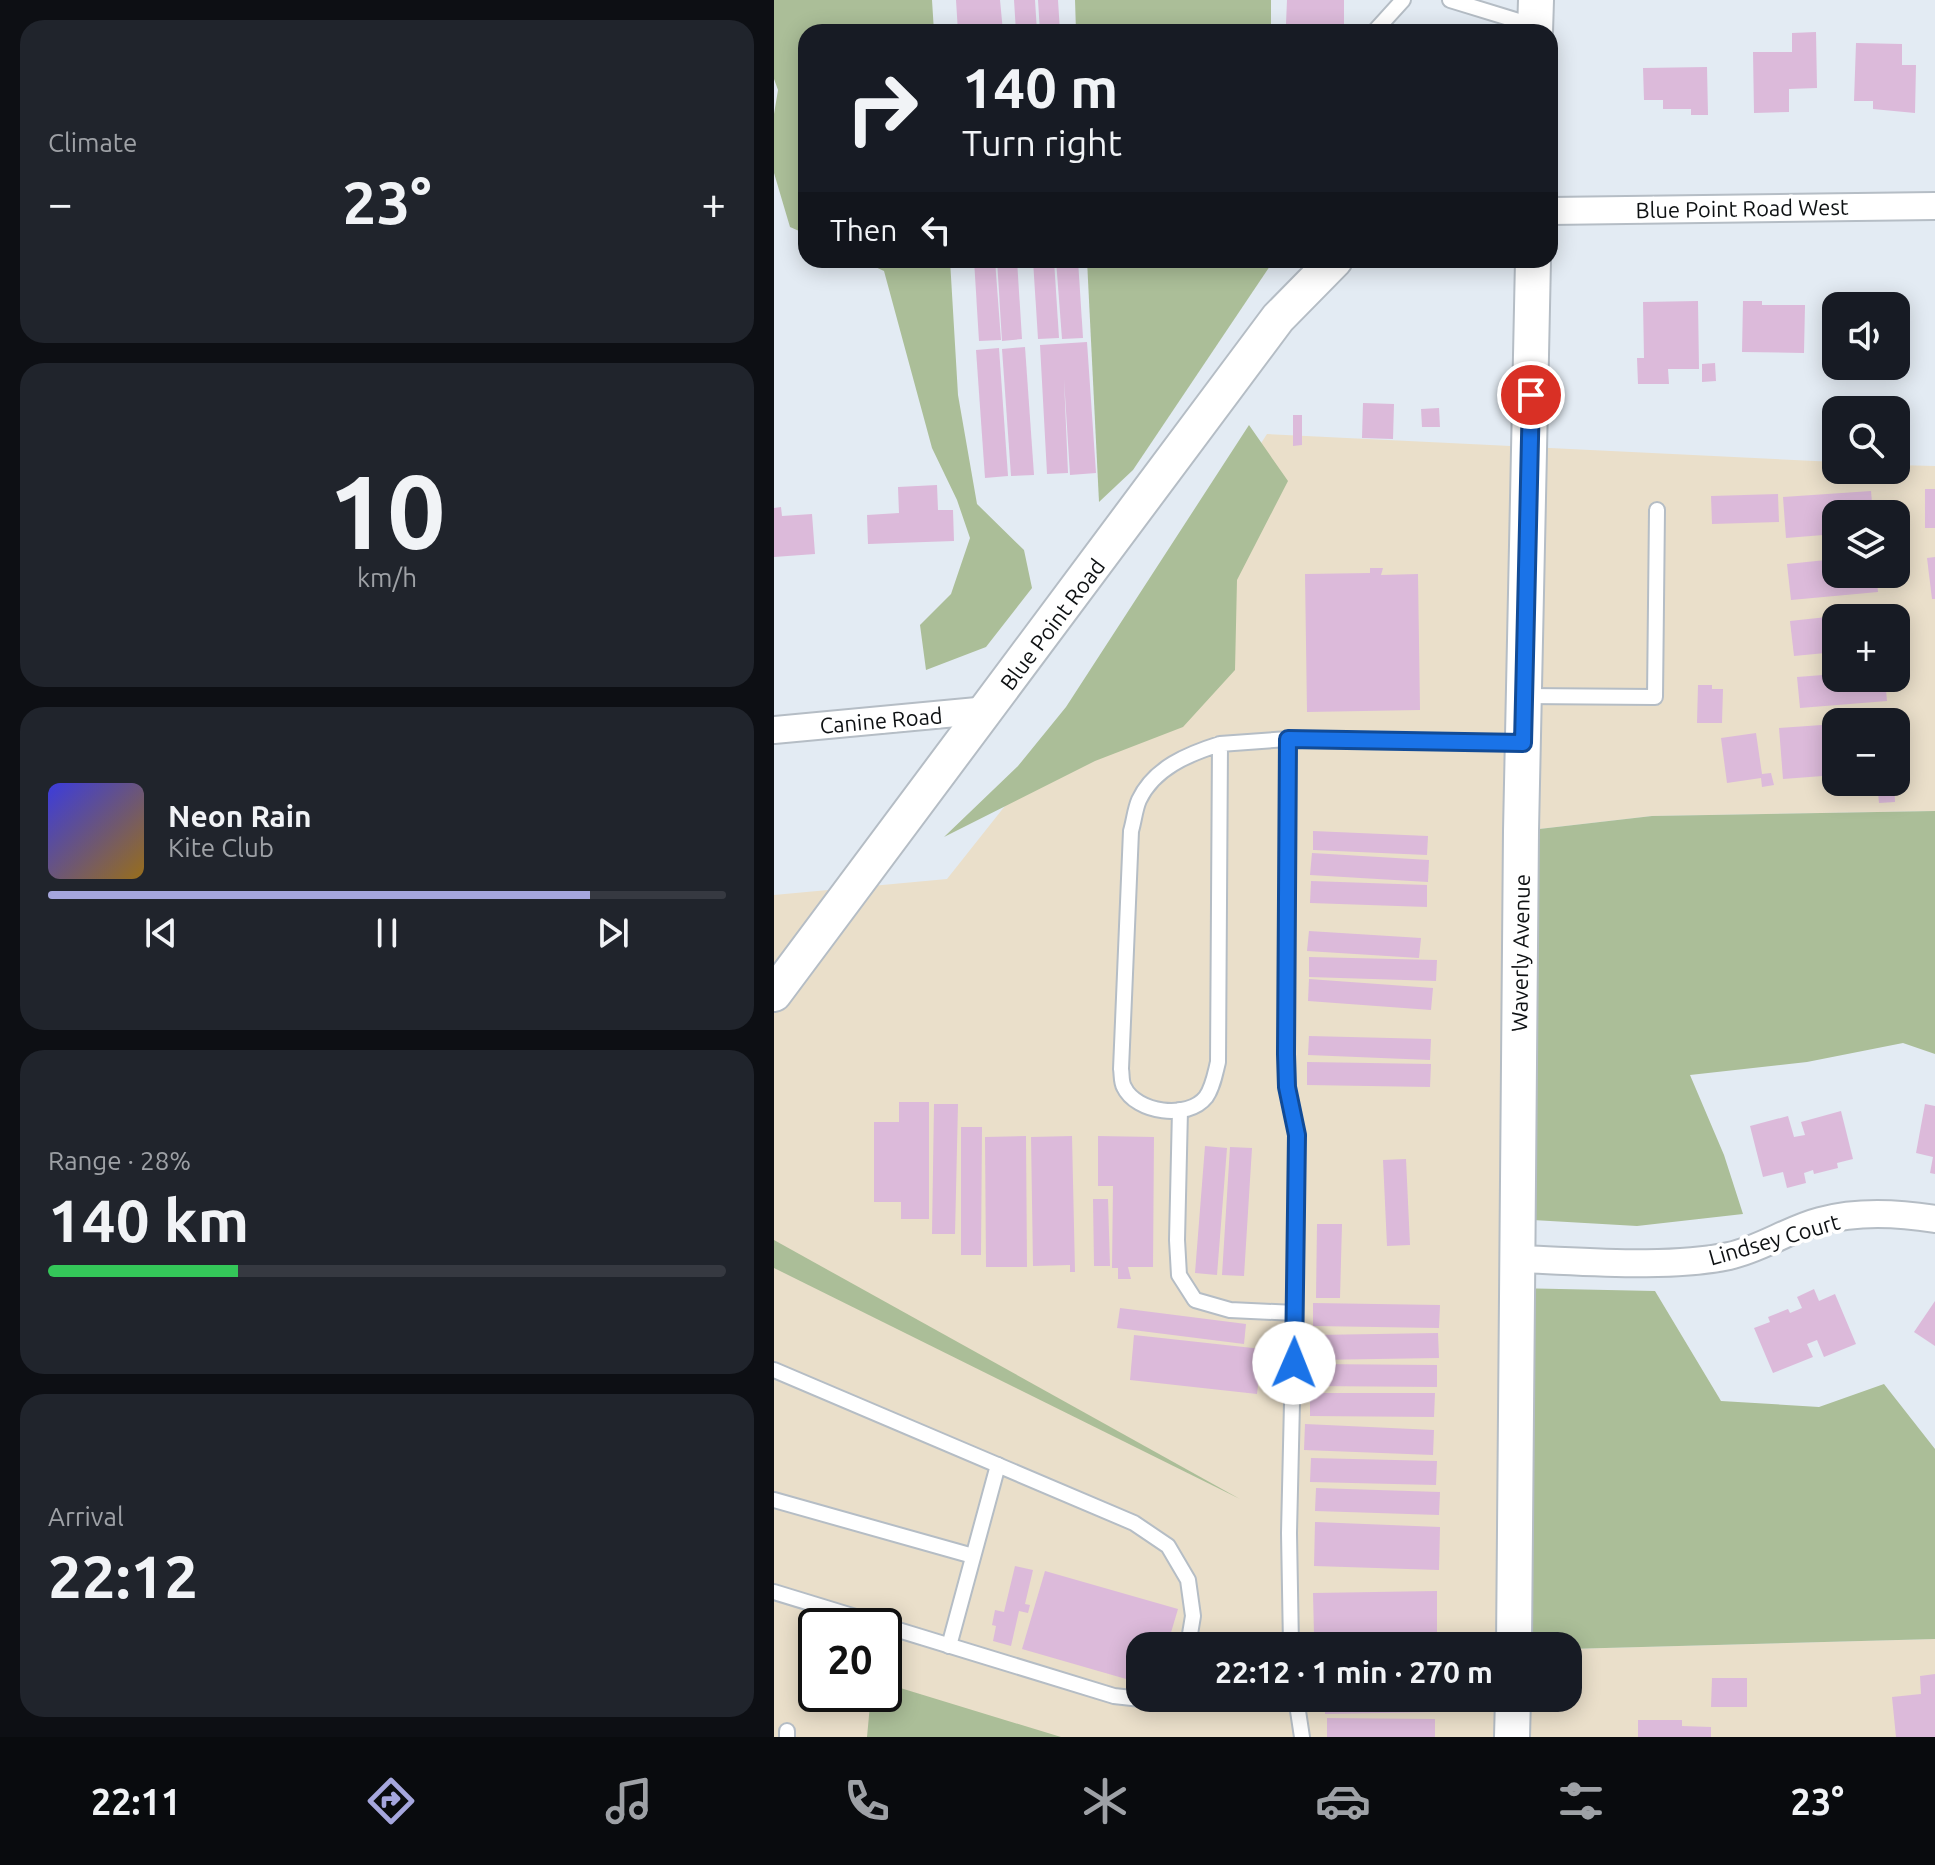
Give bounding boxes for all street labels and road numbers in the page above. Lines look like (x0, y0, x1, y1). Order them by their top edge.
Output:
street label: Blue Point Road West (1635, 194, 1849, 222)
street label: Blue Point Road (995, 554, 1109, 694)
street label: Canine Road (819, 702, 943, 738)
street label: Waverly Avenue (1506, 874, 1534, 1032)
street label: Lindsey Court (1706, 1208, 1843, 1270)

